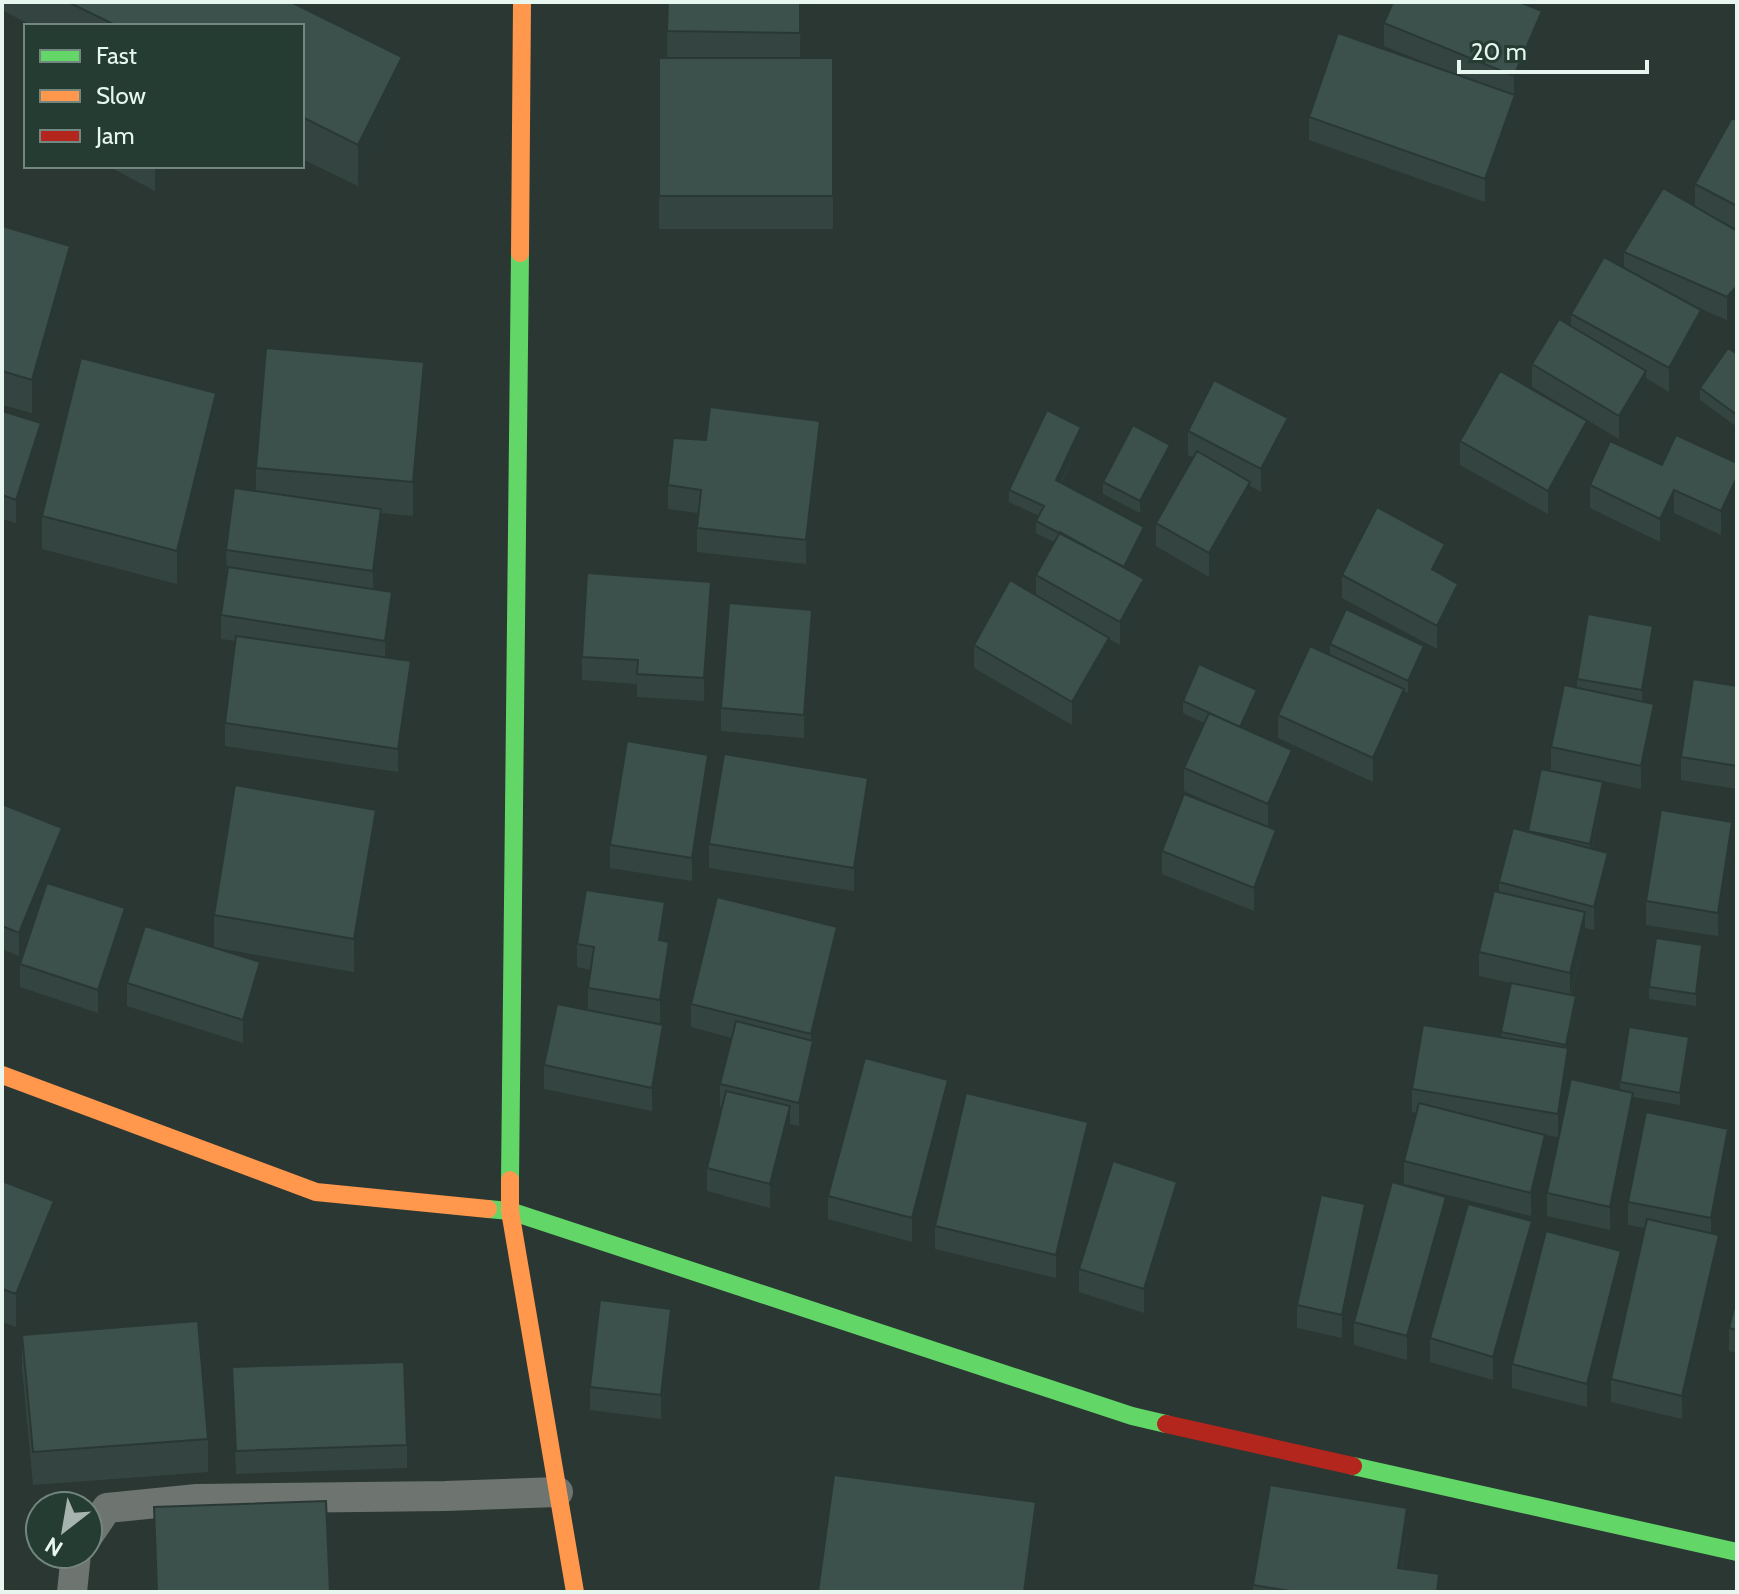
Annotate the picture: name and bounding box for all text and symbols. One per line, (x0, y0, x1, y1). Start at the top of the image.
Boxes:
legend (24, 24, 304, 168)
scale bar (1459, 24, 1647, 74)
text: 20 m (1471, 37, 1527, 66)
text: Fast (96, 41, 137, 70)
text: Slow (96, 81, 146, 110)
text: Jam (95, 121, 134, 150)
north arrow (24, 1490, 104, 1570)
text: N (40, 1531, 68, 1562)

